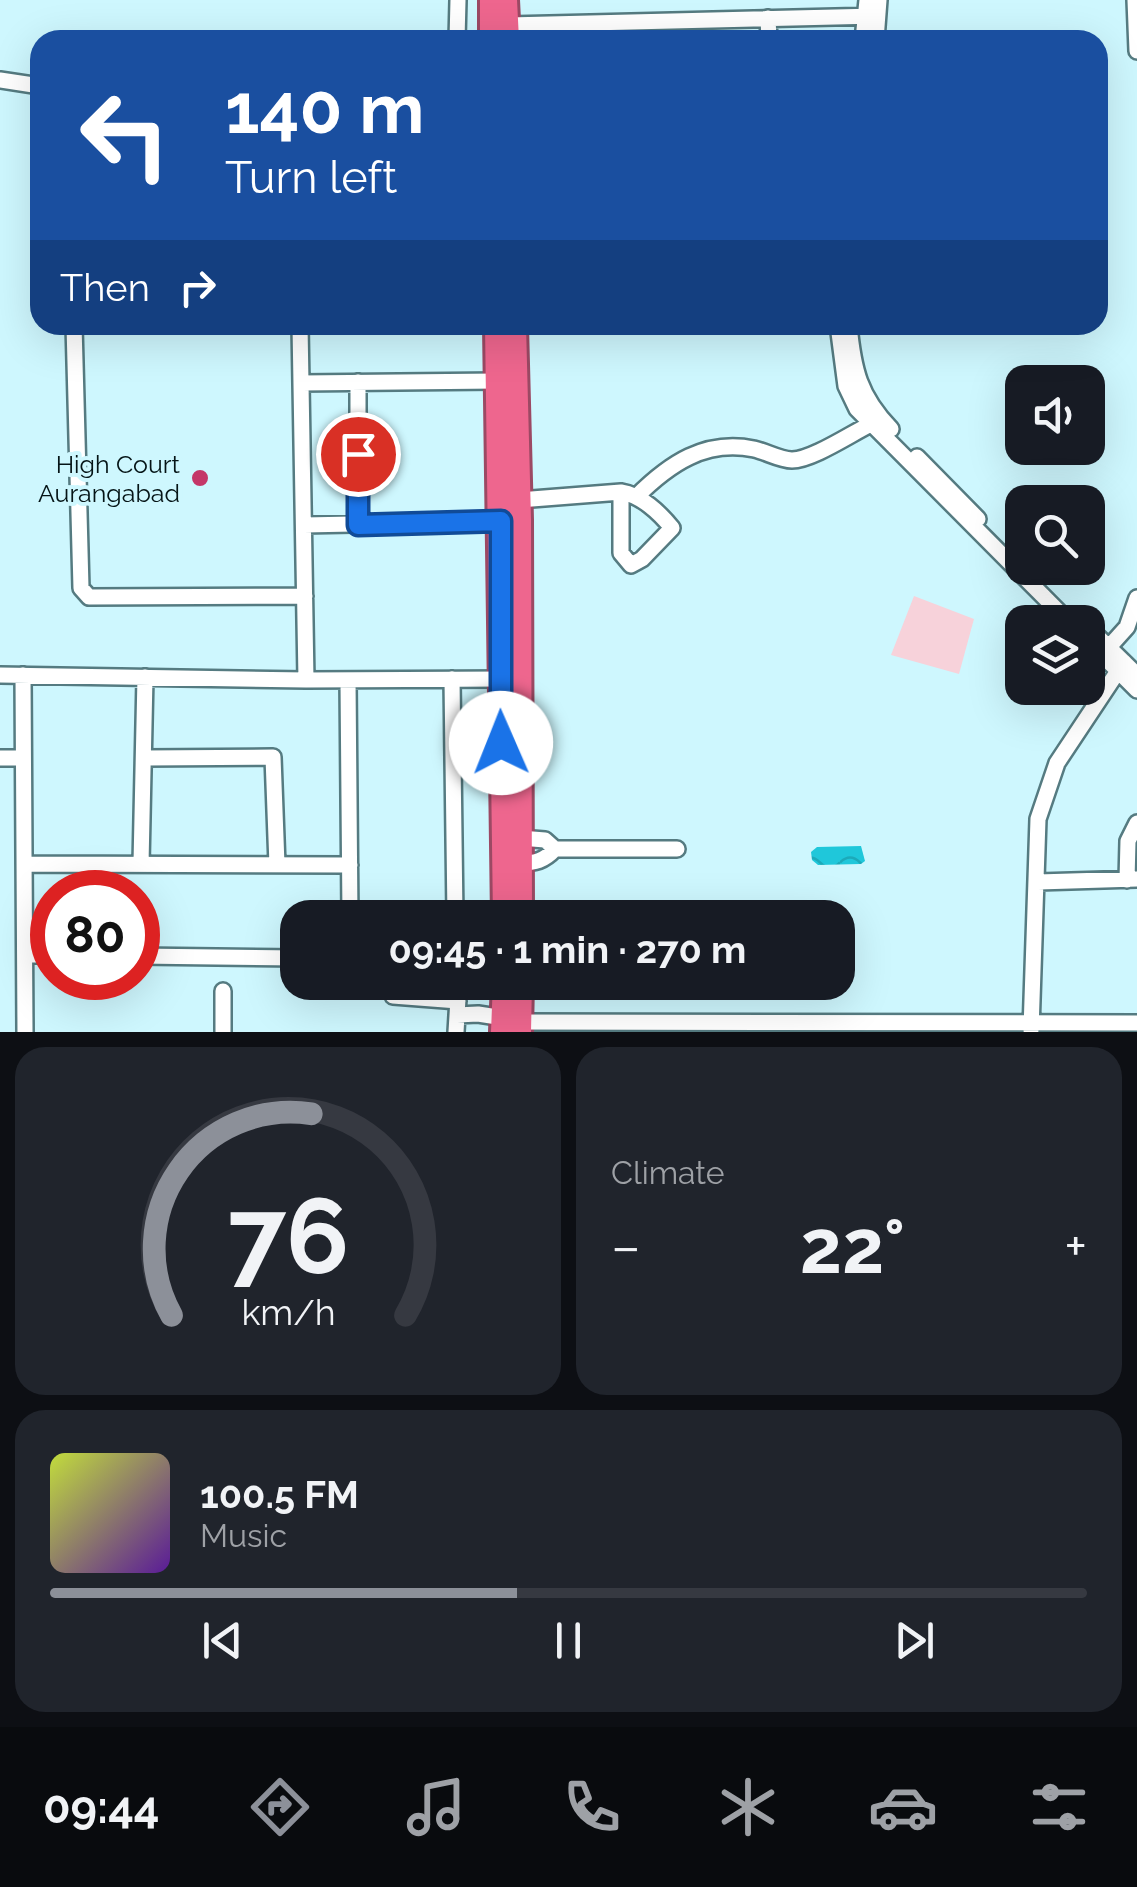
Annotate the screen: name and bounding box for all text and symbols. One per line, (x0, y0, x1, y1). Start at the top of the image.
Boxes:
text: 140 m (225, 67, 425, 149)
icon: left (60, 70, 190, 200)
text: Turn left (225, 151, 397, 204)
icon: right (170, 260, 225, 315)
text: Then (60, 265, 150, 310)
map controls (1005, 365, 1105, 705)
button: sound (1005, 365, 1105, 465)
pin (316, 412, 401, 497)
icon: arrive (331, 427, 386, 482)
place label: High Court Aurangabad (38, 449, 181, 508)
marker: High Court Aurangabad (189, 467, 211, 489)
button: search (1005, 485, 1105, 585)
button: layers (1005, 605, 1105, 705)
position arrow (449, 691, 553, 795)
speed limit sign: 80 (30, 870, 160, 1000)
text: 09:45 · 1 min · 270 m (389, 927, 746, 972)
text: Climate (611, 1154, 725, 1191)
text: 76 (227, 1175, 349, 1297)
text: 22° (800, 1202, 905, 1291)
text: − (611, 1214, 641, 1279)
text: + (1064, 1214, 1087, 1279)
text: km/h (241, 1291, 335, 1333)
text: 100.5 FM (200, 1472, 359, 1517)
text: Music (200, 1517, 287, 1554)
icon: previous (195, 1613, 250, 1668)
icon: pause (541, 1613, 596, 1668)
icon: next (887, 1613, 942, 1668)
icon: directions (245, 1772, 315, 1842)
icon: music (401, 1772, 471, 1842)
icon: phone (557, 1772, 627, 1842)
icon: climate (713, 1772, 783, 1842)
icon: car (868, 1772, 938, 1842)
icon: filters (1024, 1772, 1094, 1842)
text: 09:44 (43, 1781, 160, 1834)

